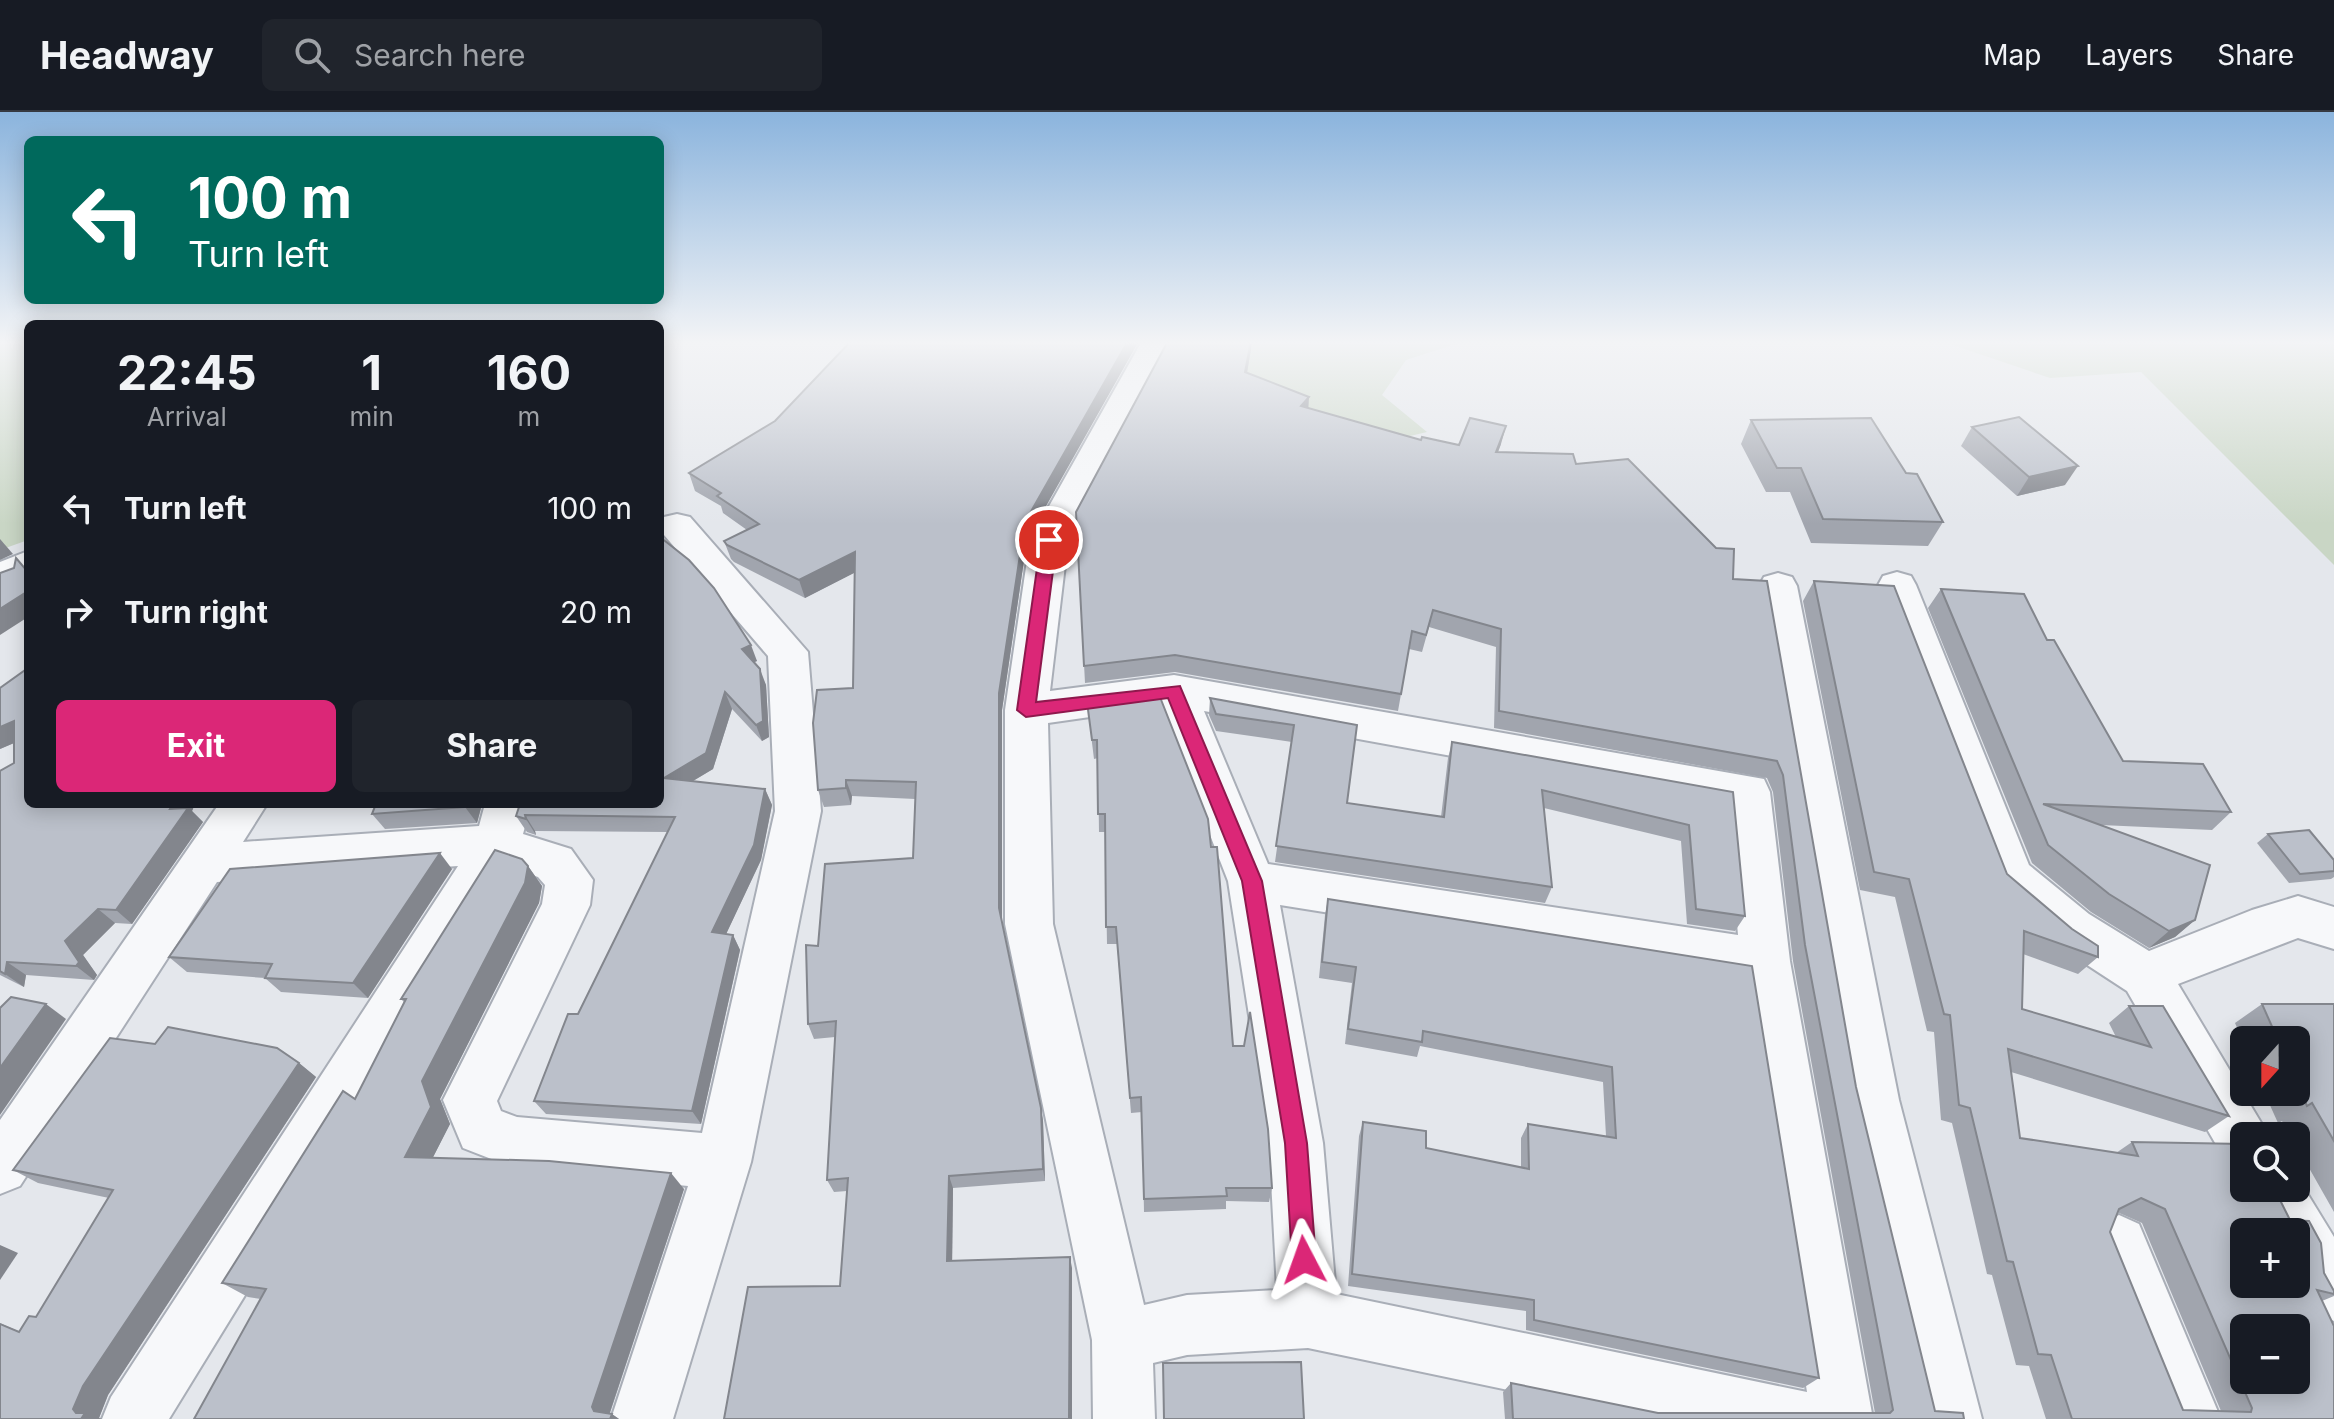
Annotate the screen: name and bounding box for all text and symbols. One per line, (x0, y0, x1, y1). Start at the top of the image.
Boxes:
search box (262, 19, 822, 91)
text: Headway (40, 32, 214, 78)
icon: search (290, 33, 334, 77)
text: Search here (354, 37, 525, 73)
text: Map (1983, 38, 2041, 72)
text: Layers (2085, 38, 2173, 72)
text: Share (2217, 38, 2294, 72)
text: 100 m (188, 164, 352, 232)
icon: left (56, 168, 160, 272)
text: Turn left (188, 232, 329, 276)
text: 22:45 (117, 343, 257, 402)
text: 1 (361, 343, 382, 402)
text: 160 (487, 343, 571, 402)
text: Arrival (147, 401, 227, 432)
text: min (349, 401, 394, 432)
text: m (518, 401, 540, 432)
icon: left (56, 486, 100, 530)
text: Turn left (124, 490, 246, 526)
text: 100 m (547, 490, 632, 526)
pin (1015, 506, 1083, 574)
icon: arrive (1027, 518, 1071, 562)
icon: right (56, 590, 100, 634)
text: Turn right (124, 594, 268, 630)
text: 20 m (560, 594, 632, 630)
button: Exit (56, 700, 336, 792)
button: Share (352, 700, 632, 792)
north arrow (2230, 1026, 2310, 1106)
map controls (2230, 1026, 2310, 1394)
button: search (2230, 1122, 2310, 1202)
position arrow (1262, 1218, 1346, 1302)
button: + (2230, 1218, 2310, 1298)
button: − (2230, 1314, 2310, 1394)

